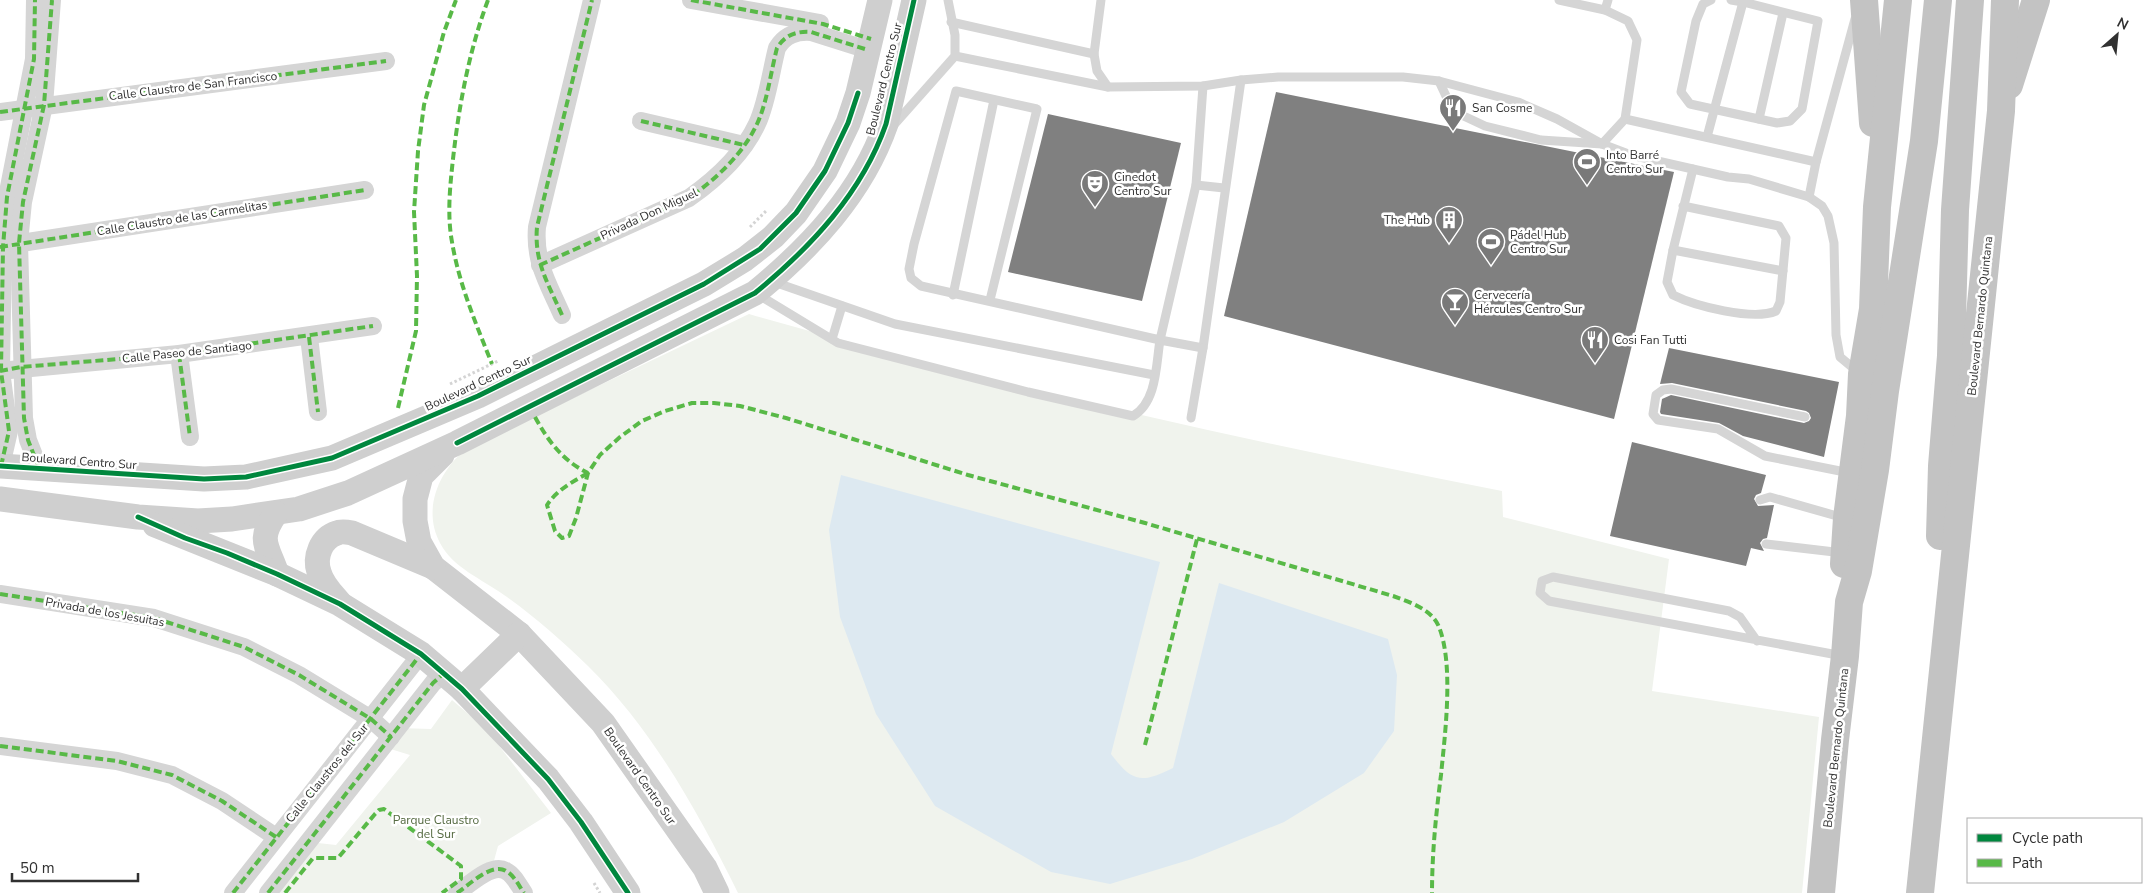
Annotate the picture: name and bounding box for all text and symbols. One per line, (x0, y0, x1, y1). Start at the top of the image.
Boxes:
north arrow (2092, 10, 2142, 60)
text: N (2114, 13, 2132, 35)
street label: Boulevard Centro Sur (862, 20, 906, 137)
street label: Calle Claustro de San Francisco (108, 68, 278, 104)
restaurant icon: San Cosme (1438, 93, 1468, 132)
place label: San Cosme (1472, 100, 1532, 116)
sports icon: Into Barré Centro Sur (1572, 147, 1602, 186)
place label: Into Barré Centro Sur (1606, 147, 1664, 177)
theatre icon: Cinedot Centro Sur (1080, 169, 1110, 208)
place label: Cinedot Centro Sur (1114, 169, 1172, 199)
street label: Privada Don Miguel (598, 184, 701, 244)
street label: Calle Claustro de las Carmelitas (96, 197, 269, 239)
building icon: The Hub (1434, 205, 1464, 244)
place label: The Hub (1384, 212, 1430, 228)
sports icon: Pádel Hub Centro Sur (1476, 227, 1506, 266)
place label: Pádel Hub Centro Sur (1510, 227, 1568, 257)
street label: Boulevard Bernardo Quintana (1964, 235, 1996, 397)
bar icon: Cervecería Hércules Centro Sur (1440, 287, 1470, 326)
place label: Cervecería Hércules Centro Sur (1474, 287, 1583, 317)
restaurant icon: Cosi Fan Tutti (1580, 325, 1610, 364)
place label: Cosi Fan Tutti (1614, 332, 1687, 348)
street label: Calle Paseo de Santiago (121, 337, 253, 367)
street label: Boulevard Centro Sur (422, 351, 534, 415)
street label: Boulevard Centro Sur (21, 449, 138, 473)
street label: Privada de los Jesuitas (44, 594, 166, 630)
street label: Boulevard Bernardo Quintana (1820, 667, 1852, 829)
street label: Calle Claustros del Sur (282, 719, 373, 826)
street label: Boulevard Centro Sur (600, 724, 680, 828)
park label: Parque Claustro del Sur (393, 812, 480, 842)
legend (1967, 818, 2142, 883)
text: Cycle path (2012, 828, 2083, 848)
scale bar (12, 850, 139, 882)
text: Path (2012, 853, 2043, 873)
text: 50 m (20, 858, 55, 878)

